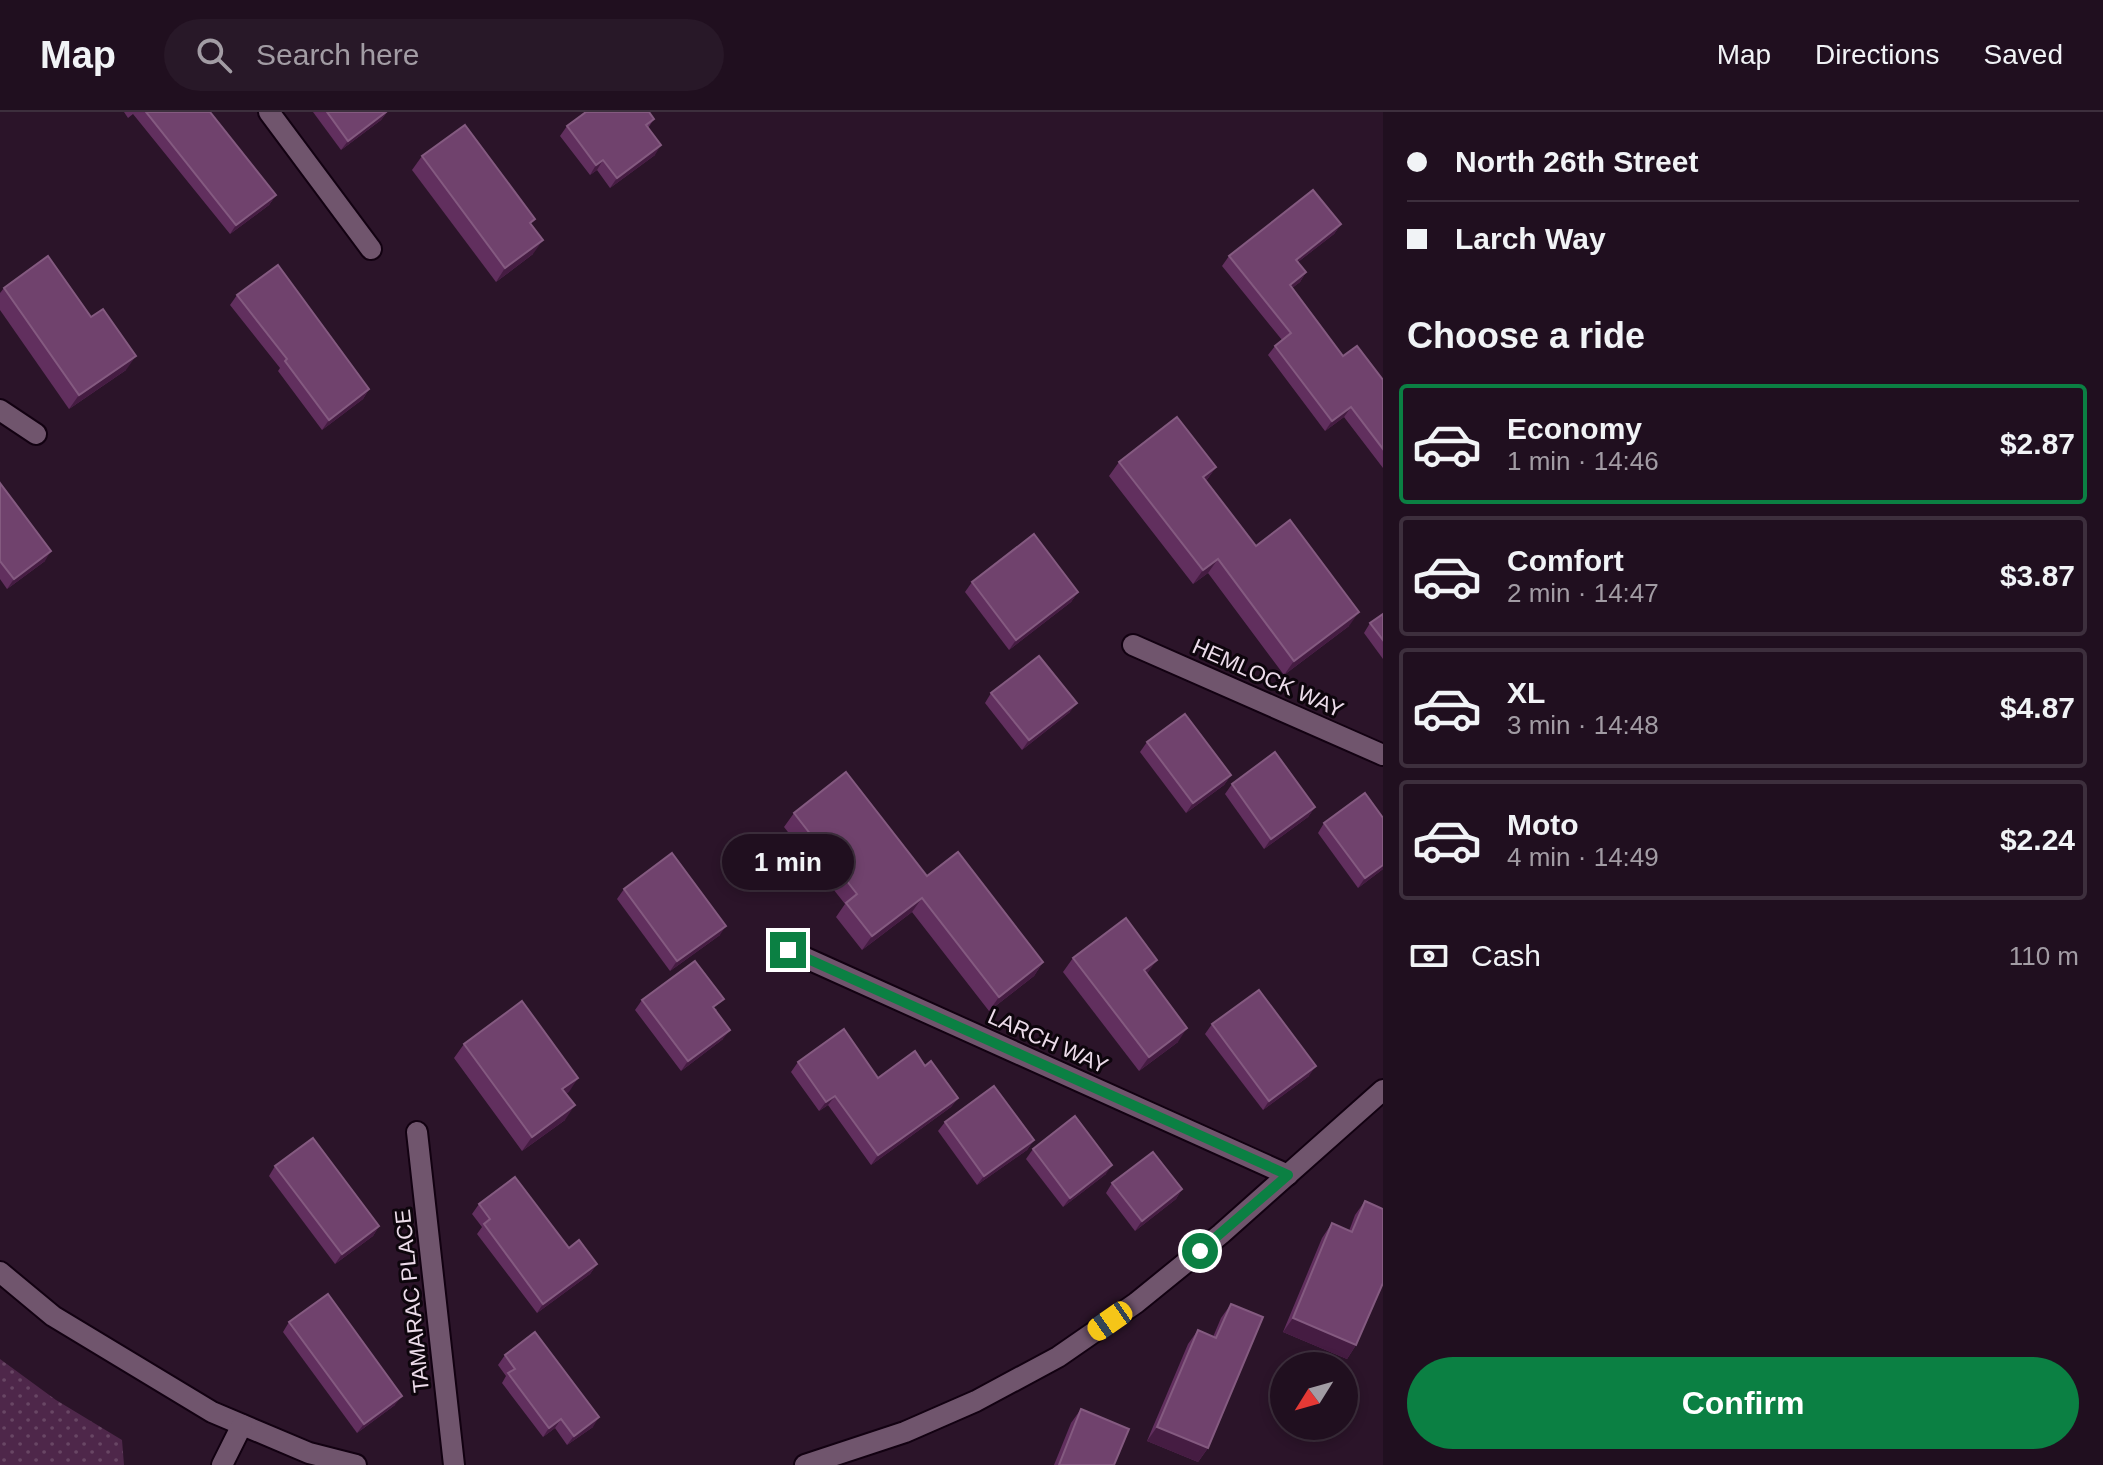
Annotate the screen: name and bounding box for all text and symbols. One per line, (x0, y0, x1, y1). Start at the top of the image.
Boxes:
search box (164, 19, 724, 91)
icon: search (192, 33, 236, 77)
text: Map (40, 34, 116, 76)
text: Search here (256, 38, 419, 71)
text: Map (1717, 39, 1771, 70)
text: Directions (1815, 39, 1940, 70)
text: Saved (1984, 39, 2063, 70)
text: North 26th Street (1455, 145, 1698, 178)
text: Larch Way (1455, 222, 1606, 255)
text: Choose a ride (1407, 315, 1645, 356)
icon: car (1411, 408, 1483, 480)
text: Economy (1507, 412, 1642, 445)
text: $2.87 (2000, 427, 2075, 460)
text: 1 min · 14:46 (1507, 446, 1659, 476)
icon: car (1411, 540, 1483, 612)
text: Comfort (1507, 544, 1624, 577)
text: $3.87 (2000, 559, 2075, 592)
text: 2 min · 14:47 (1507, 578, 1659, 608)
street label: HEMLOCK WAY (1189, 634, 1348, 723)
icon: car (1411, 672, 1483, 744)
text: XL (1507, 676, 1545, 709)
text: $4.87 (2000, 691, 2075, 724)
text: 3 min · 14:48 (1507, 710, 1659, 740)
icon: car (1411, 804, 1483, 876)
text: Moto (1507, 808, 1579, 841)
text: $2.24 (2000, 823, 2075, 856)
callout: 1 min (722, 834, 854, 890)
text: 4 min · 14:49 (1507, 842, 1659, 872)
text: 1 min (754, 847, 822, 877)
route end (770, 932, 806, 968)
icon: cash (1407, 934, 1451, 978)
text: Cash (1471, 939, 1541, 972)
text: 110 m (2009, 941, 2079, 971)
street label: LARCH WAY (984, 1003, 1112, 1079)
street label: TAMARAC PLACE (390, 1208, 434, 1394)
route start (1182, 1233, 1218, 1269)
car (1083, 1297, 1137, 1345)
north arrow (1270, 1352, 1358, 1440)
map controls (1270, 1352, 1358, 1440)
button: Confirm (1407, 1357, 2079, 1449)

